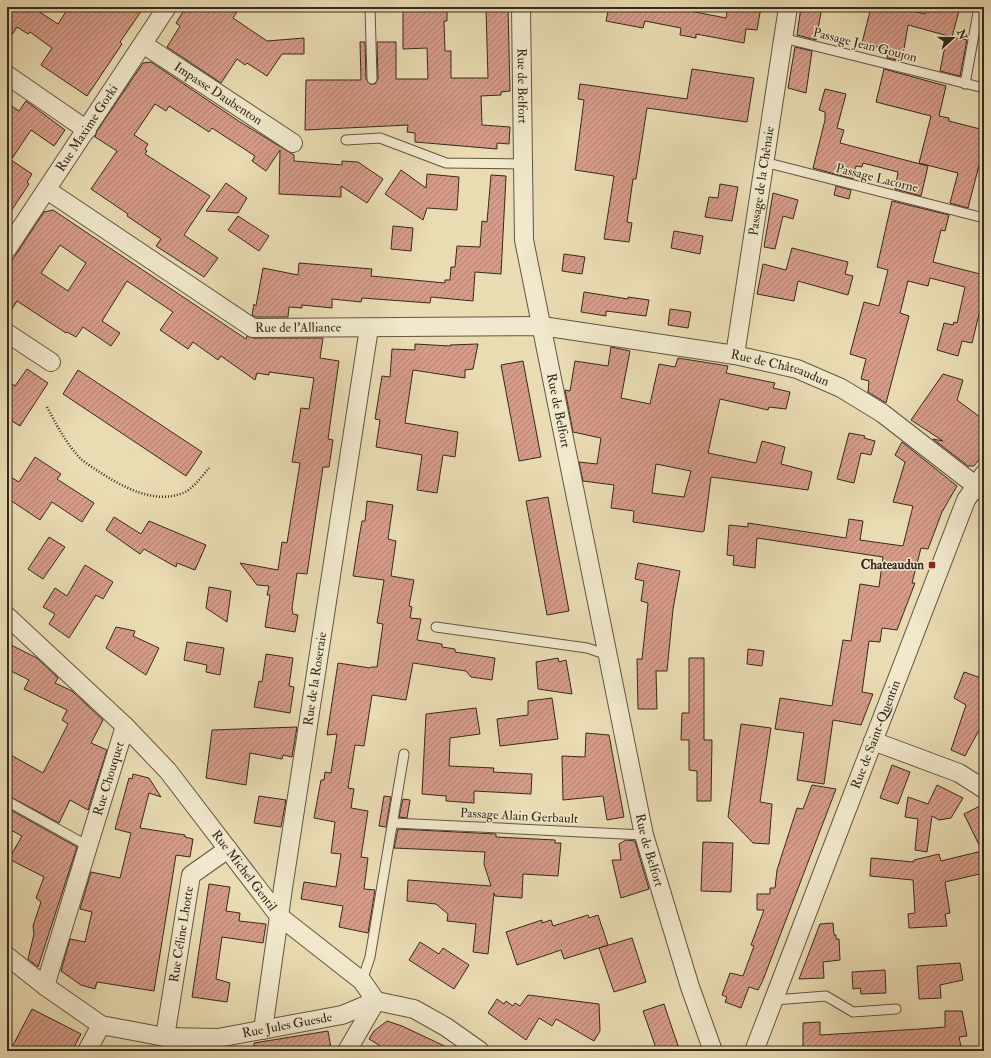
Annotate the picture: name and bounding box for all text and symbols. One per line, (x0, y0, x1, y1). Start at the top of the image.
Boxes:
north arrow (933, 18, 973, 58)
street label: Passage Jean Goujon (811, 24, 919, 66)
text: N (954, 27, 970, 43)
street label: Rue de Belfort (514, 48, 531, 124)
street label: Impasse Daubenton (171, 59, 266, 129)
street label: Rue Maxime Gorki (52, 81, 122, 175)
street label: Passage de la Chênaie (745, 125, 778, 237)
street label: Passage Lacorne (834, 160, 921, 196)
street label: Rue de l'Alliance (255, 319, 342, 336)
street label: Rue de Châteaudun (729, 346, 832, 390)
street label: Rue de Belfort (543, 372, 574, 449)
place label: Chateaudun (861, 557, 924, 573)
marker: Chateaudun (927, 560, 937, 570)
street label: Rue de la Roseraie (300, 630, 330, 727)
street label: Rue de Saint-Quentin (848, 678, 904, 791)
street label: Rue Chouquet (90, 740, 128, 818)
street label: Passage Alain Gerbault (459, 805, 579, 827)
street label: Rue de Belfort (632, 812, 667, 889)
street label: Rue Michel Gentil (208, 827, 281, 915)
street label: Rue Céline Lhotte (166, 885, 197, 984)
street label: Rue Jules Guesde (241, 1009, 334, 1041)

